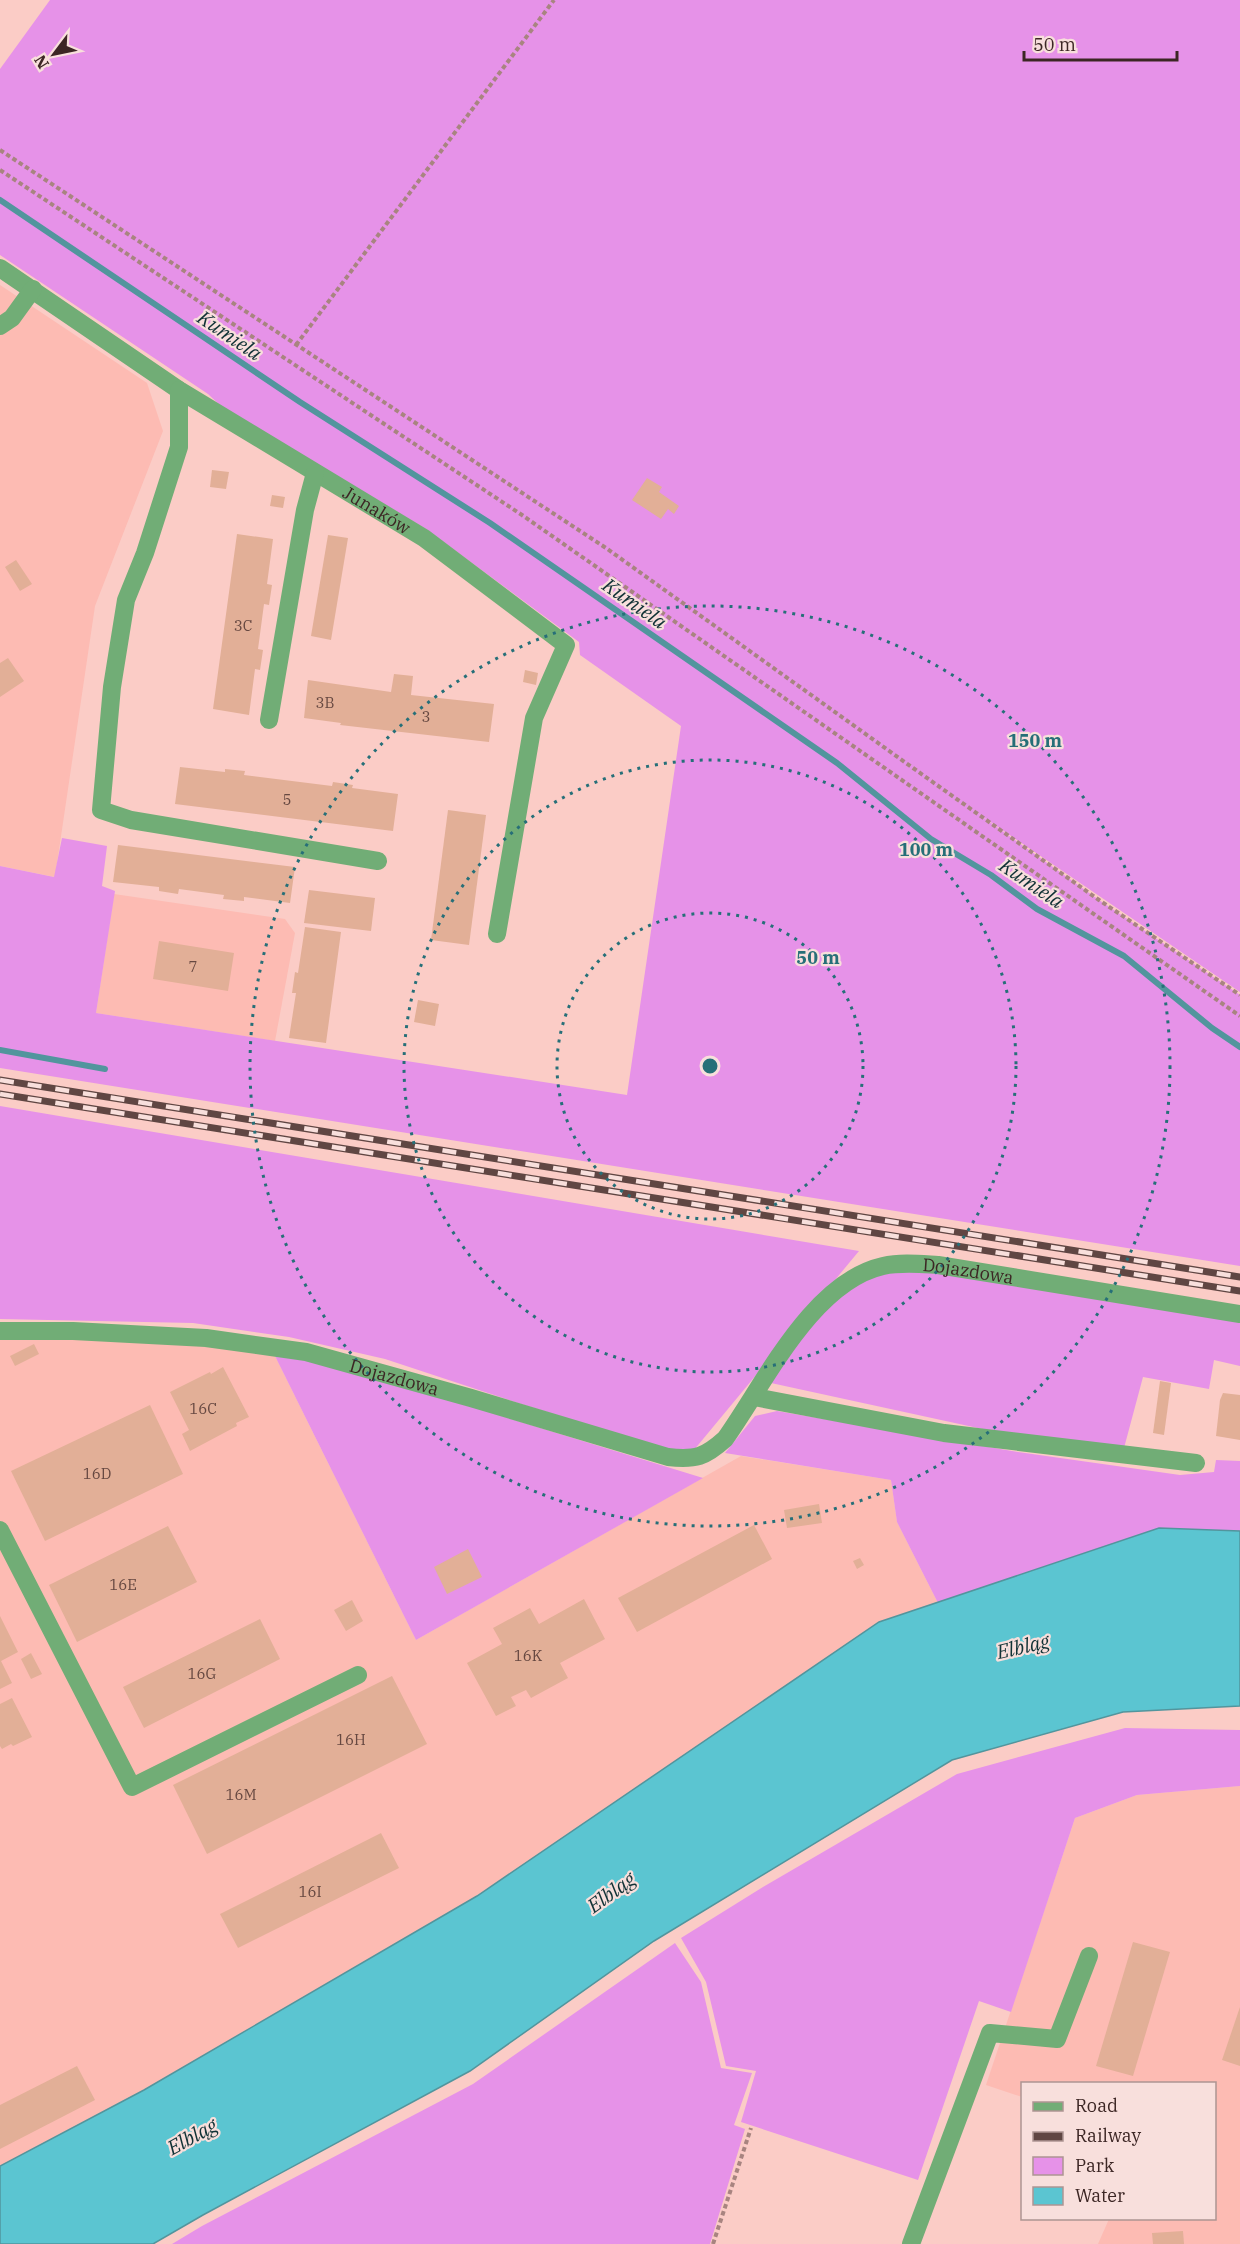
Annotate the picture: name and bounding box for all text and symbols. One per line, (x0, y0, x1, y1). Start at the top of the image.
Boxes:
north arrow (24, 24, 84, 84)
scale bar (1024, 24, 1177, 62)
text: 50 m (1033, 33, 1076, 56)
text: N (29, 51, 53, 73)
water label: Kumiela (192, 303, 268, 366)
street label: Junaków (339, 480, 415, 539)
water label: Kumiela (597, 571, 672, 635)
house number: 3C (234, 616, 252, 635)
house number: 3B (315, 693, 335, 712)
house number: 3 (421, 707, 431, 726)
text: 150 m (1008, 729, 1063, 752)
house number: 5 (282, 790, 292, 809)
text: 100 m (899, 838, 954, 861)
water label: Kumiela (994, 851, 1070, 914)
text: 50 m (796, 946, 840, 969)
house number: 7 (188, 957, 198, 976)
centre of rings (700, 1056, 720, 1076)
street label: Dojazdowa (922, 1253, 1015, 1289)
street label: Dojazdowa (347, 1353, 442, 1400)
house number: 16C (189, 1399, 217, 1418)
house number: 16D (83, 1464, 111, 1483)
house number: 16E (109, 1575, 137, 1594)
water label: Elbląg (993, 1627, 1053, 1665)
house number: 16K (514, 1646, 543, 1665)
house number: 16G (188, 1664, 217, 1683)
house number: 16H (336, 1730, 366, 1749)
house number: 16M (225, 1785, 257, 1804)
water label: Elbląg (581, 1865, 641, 1919)
house number: 16I (298, 1882, 322, 1901)
legend (1021, 2082, 1216, 2220)
text: Road (1075, 2094, 1118, 2117)
water label: Elbląg (161, 2111, 222, 2161)
text: Railway (1075, 2124, 1141, 2147)
text: Park (1075, 2154, 1115, 2177)
text: Water (1075, 2184, 1125, 2207)

